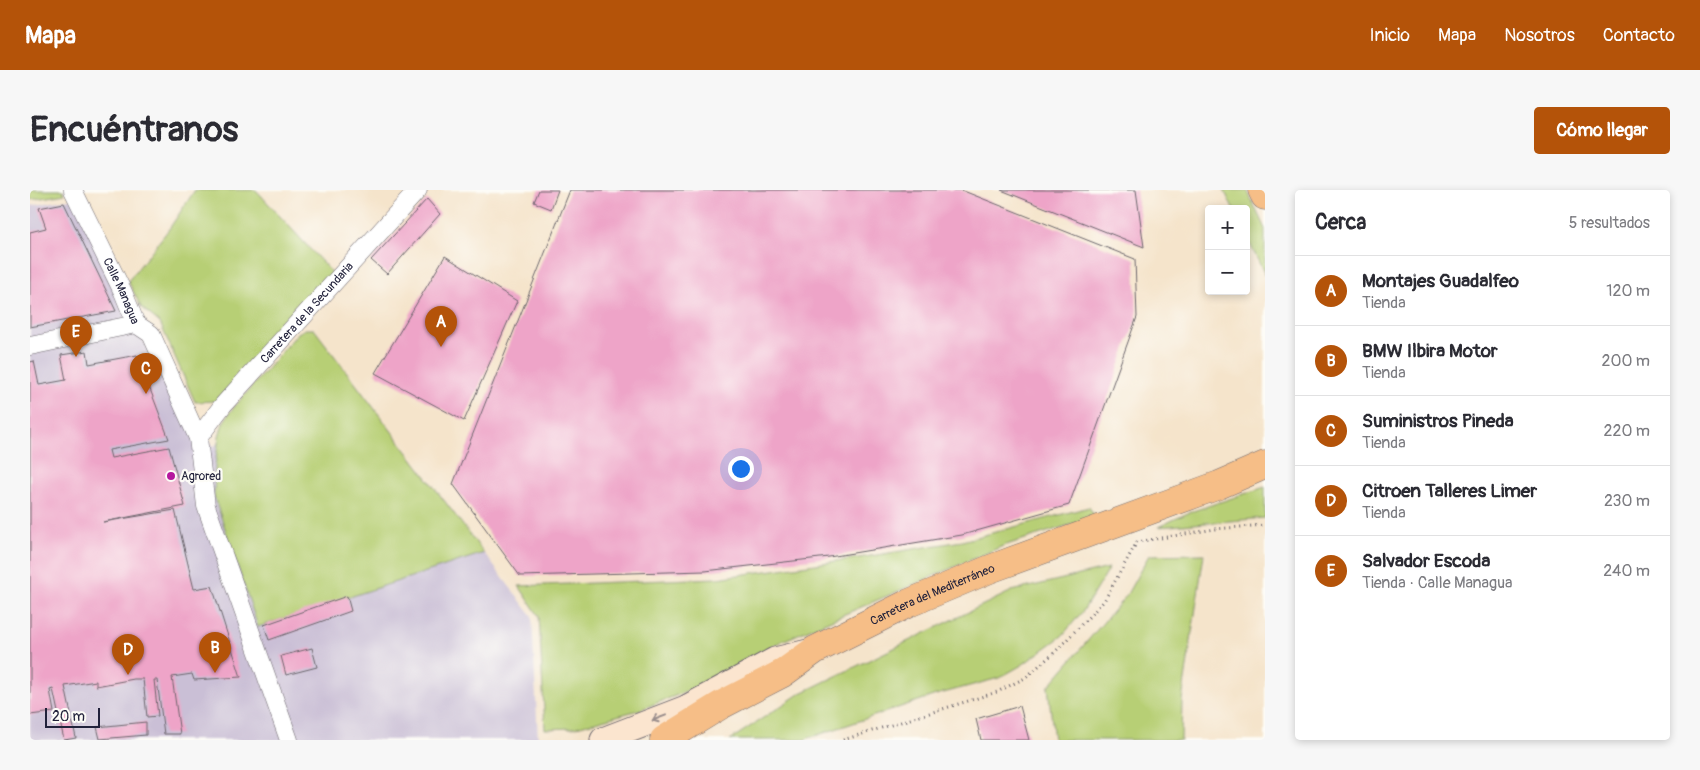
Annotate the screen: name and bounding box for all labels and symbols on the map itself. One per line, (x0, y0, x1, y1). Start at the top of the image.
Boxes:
street label: Calle Managua (100, 255, 143, 327)
street label: Carretera de la Secundaria (257, 259, 357, 366)
pin: A (425, 306, 457, 347)
pin: E (60, 316, 92, 357)
pin: C (130, 353, 162, 394)
your location (728, 456, 754, 482)
place label: Agrored (181, 469, 221, 484)
marker: Agrored (165, 470, 177, 482)
street label: Carretera del Mediterráneo (868, 560, 997, 629)
pin: B (199, 632, 231, 673)
pin: D (112, 634, 144, 675)
scale bar (45, 705, 100, 728)
one-way arrow (651, 715, 666, 724)

